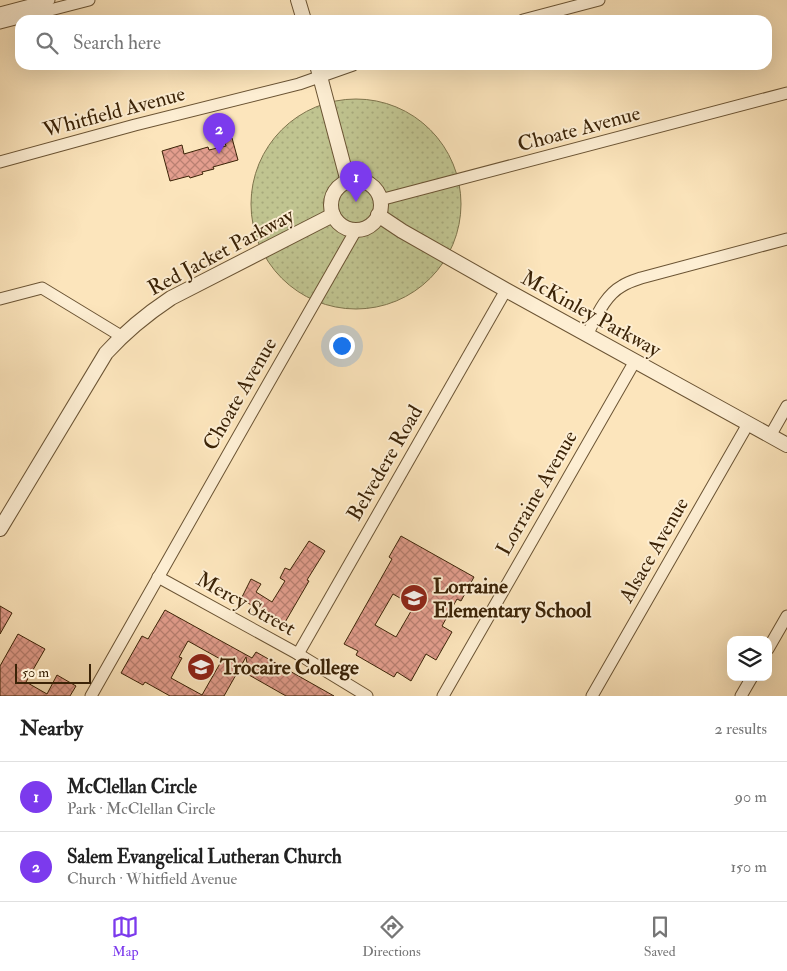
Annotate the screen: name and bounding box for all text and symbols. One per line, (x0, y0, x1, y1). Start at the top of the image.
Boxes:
search box (15, 15, 772, 70)
icon: search (33, 29, 61, 57)
text: Search here (73, 31, 161, 55)
street label: Whitfield Avenue (39, 80, 188, 144)
street label: Choate Avenue (515, 100, 644, 158)
pin: 2 (203, 113, 235, 154)
pin: 1 (340, 161, 372, 202)
street label: Red Jacket Parkway (143, 202, 299, 302)
street label: McKinley Parkway (516, 264, 666, 364)
street label: Choate Avenue (197, 333, 283, 455)
your location (329, 333, 355, 359)
street label: Belvedere Road (341, 400, 429, 526)
street label: Lorraine Avenue (490, 425, 584, 560)
street label: Alsace Avenue (613, 492, 695, 608)
street label: Mercy Street (192, 566, 300, 642)
place label: Lorraine Elementary School (433, 573, 592, 624)
school or university icon: Lorraine Elementary School (399, 583, 429, 613)
map controls (727, 636, 772, 681)
button: layers (727, 636, 772, 681)
school or university icon: Trocaire College (186, 652, 216, 682)
place label: Trocaire College (219, 654, 359, 681)
scale bar (15, 661, 91, 684)
text: 50 m (22, 664, 49, 681)
text: Nearby (20, 715, 83, 742)
text: 2 results (714, 719, 767, 739)
text: McClellan Circle (67, 775, 197, 799)
text: 1 (33, 787, 39, 807)
text: 90 m (735, 787, 767, 807)
text: Park · McClellan Circle (67, 799, 215, 819)
text: Salem Evangelical Lutheran Church (67, 845, 342, 869)
text: 2 (32, 857, 40, 877)
text: 150 m (730, 857, 767, 877)
text: Church · Whitfield Avenue (67, 869, 237, 889)
tab: Map (111, 913, 139, 960)
tab: Directions (362, 913, 421, 960)
tab: Saved (644, 913, 676, 960)

